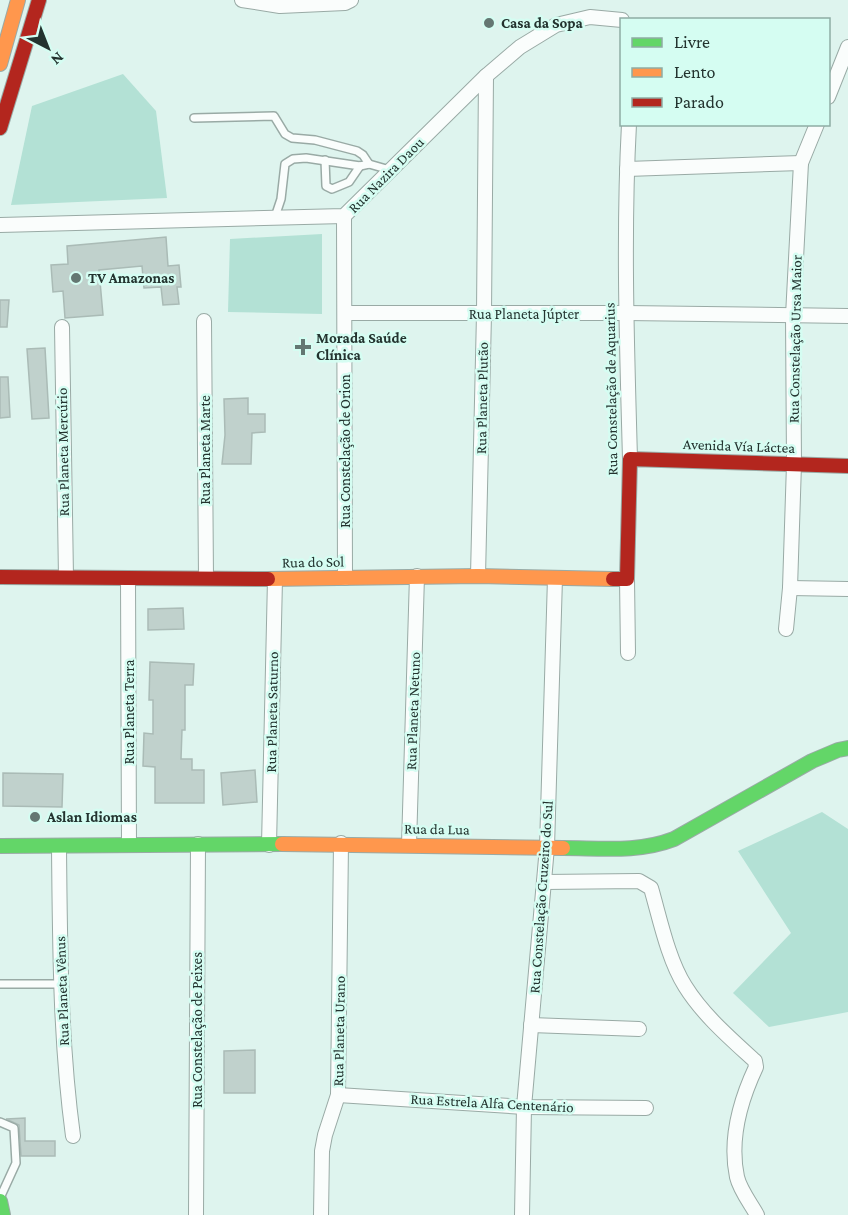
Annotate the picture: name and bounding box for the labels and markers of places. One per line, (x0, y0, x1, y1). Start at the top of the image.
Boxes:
place label: Casa da Sopa (501, 15, 584, 31)
marker: Casa da Sopa (482, 16, 496, 30)
place label: TV Amazonas (88, 270, 174, 286)
marker: TV Amazonas (69, 271, 83, 285)
place label: Morada Saúde Clínica (316, 330, 407, 363)
marker: Morada Saúde Clínica (294, 338, 312, 356)
place label: Aslan Idiomas (46, 809, 137, 825)
marker: Aslan Idiomas (28, 810, 42, 824)

